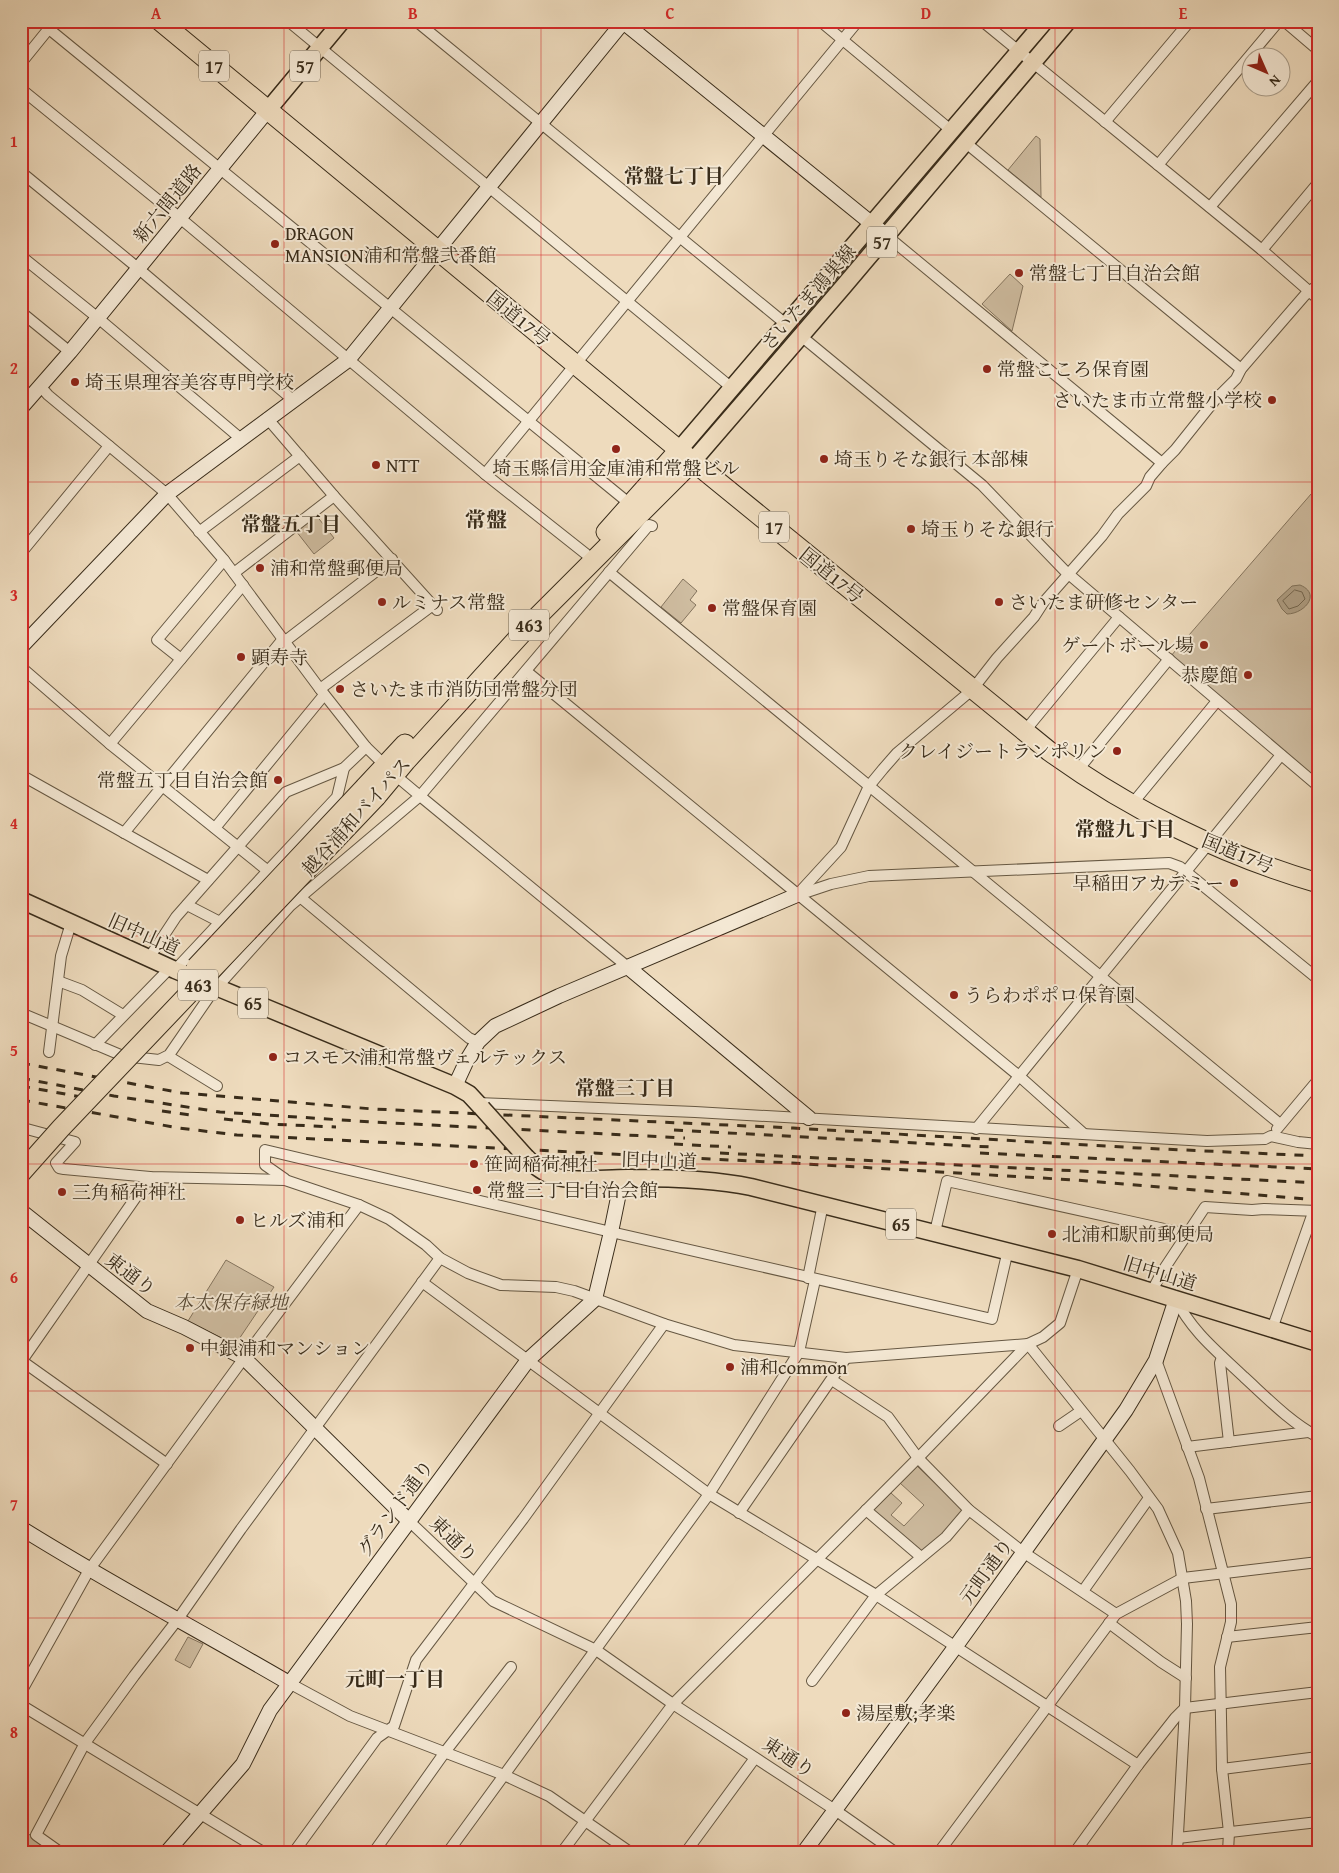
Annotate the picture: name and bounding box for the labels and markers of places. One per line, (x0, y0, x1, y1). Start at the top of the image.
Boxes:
place label: DRAGON MANSION浦和常盤弐番館 (285, 219, 497, 269)
marker: DRAGON MANSION浦和常盤弐番館 (269, 238, 281, 250)
place label: 常盤七丁目自治会館 (1029, 259, 1200, 287)
marker: 常盤七丁目自治会館 (1013, 267, 1025, 279)
place label: 常盤こころ保育園 (997, 355, 1149, 383)
marker: 常盤こころ保育園 (981, 363, 993, 375)
place label: 埼玉県理容美容専門学校 (85, 368, 294, 396)
marker: 埼玉県理容美容専門学校 (69, 376, 81, 388)
place label: さいたま市立常盤小学校 (1053, 386, 1262, 414)
marker: さいたま市立常盤小学校 (1266, 394, 1278, 406)
marker: 埼玉縣信用金庫浦和常盤ビル (610, 443, 622, 455)
place label: 埼玉りそな銀行 本部棟 (834, 445, 1028, 473)
place label: NTT (386, 451, 420, 479)
marker: 埼玉りそな銀行 本部棟 (818, 453, 830, 465)
place label: 埼玉縣信用金庫浦和常盤ビル (492, 454, 740, 482)
marker: NTT (370, 459, 382, 471)
place label: 埼玉りそな銀行 (921, 515, 1054, 543)
marker: 埼玉りそな銀行 (905, 523, 917, 535)
place label: 浦和常盤郵便局 (270, 554, 403, 582)
marker: 浦和常盤郵便局 (254, 562, 266, 574)
place label: ルミナス常盤 (392, 588, 505, 616)
place label: さいたま研修センター (1009, 588, 1198, 616)
place label: 常盤保育園 (722, 594, 817, 622)
marker: ルミナス常盤 (376, 596, 388, 608)
marker: さいたま研修センター (993, 596, 1005, 608)
marker: 常盤保育園 (706, 602, 718, 614)
place label: ゲートボール場 (1061, 631, 1194, 659)
marker: ゲートボール場 (1198, 639, 1210, 651)
place label: 顕寿寺 (251, 643, 308, 671)
marker: 顕寿寺 (235, 651, 247, 663)
place label: 恭慶館 (1181, 661, 1238, 689)
marker: 恭慶館 (1242, 669, 1254, 681)
place label: さいたま市消防団常盤分団 (350, 675, 578, 703)
marker: さいたま市消防団常盤分団 (334, 683, 346, 695)
place label: クレイジートランポリン (899, 737, 1107, 765)
marker: クレイジートランポリン (1111, 745, 1123, 757)
place label: 常盤五丁目自治会館 (97, 766, 268, 794)
marker: 常盤五丁目自治会館 (272, 774, 284, 786)
place label: 早稲田アカデミー (1072, 869, 1224, 897)
marker: 早稲田アカデミー (1228, 877, 1240, 889)
place label: うらわポポロ保育園 (964, 981, 1135, 1009)
marker: うらわポポロ保育園 (948, 989, 960, 1001)
place label: コスモス浦和常盤ヴェルテックス (283, 1043, 567, 1071)
marker: コスモス浦和常盤ヴェルテックス (267, 1051, 279, 1063)
place label: 笹岡稲荷神社 (484, 1150, 598, 1178)
marker: 笹岡稲荷神社 (468, 1158, 480, 1170)
place label: 常盤三丁目自治会館 (487, 1176, 658, 1204)
place label: 三角稲荷神社 (72, 1178, 186, 1206)
marker: 常盤三丁目自治会館 (471, 1184, 483, 1196)
marker: 三角稲荷神社 (56, 1186, 68, 1198)
place label: ヒルズ浦和 (250, 1206, 344, 1234)
marker: ヒルズ浦和 (234, 1214, 246, 1226)
place label: 北浦和駅前郵便局 (1062, 1220, 1214, 1248)
marker: 北浦和駅前郵便局 (1046, 1228, 1058, 1240)
place label: 中銀浦和マンション (200, 1334, 370, 1362)
marker: 中銀浦和マンション (184, 1342, 196, 1354)
place label: 浦和common (740, 1353, 848, 1381)
marker: 浦和common (724, 1361, 736, 1373)
place label: 湯屋敷;孝楽 (856, 1699, 956, 1727)
marker: 湯屋敷;孝楽 (840, 1707, 852, 1719)

